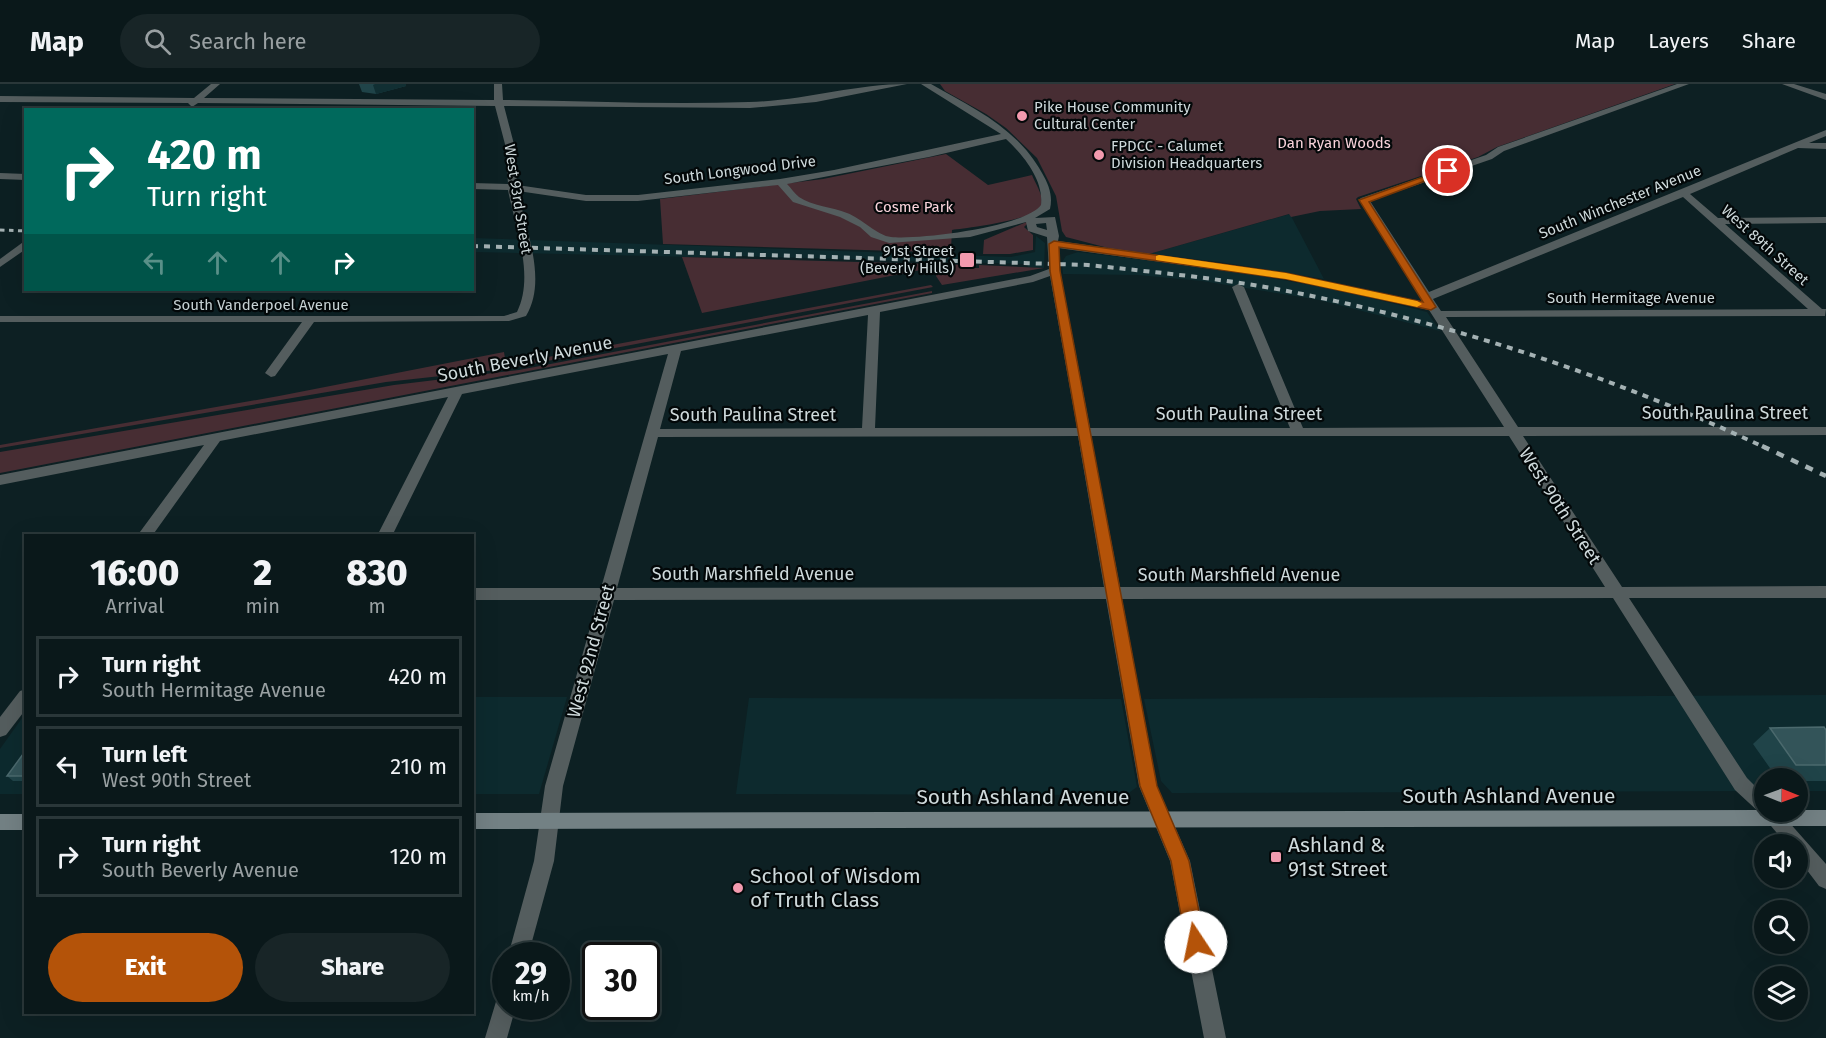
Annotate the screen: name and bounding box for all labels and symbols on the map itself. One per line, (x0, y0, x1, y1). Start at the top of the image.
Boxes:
place label: Pike House Community Cultural Center (1034, 98, 1191, 133)
marker: Pike House Community Cultural Center (1015, 109, 1029, 123)
park label: Dan Ryan Woods (1277, 134, 1391, 152)
place label: FPDCC - Calumet Division Headquarters (1111, 137, 1262, 172)
street label: West 93rd Street (500, 143, 536, 256)
pin (1422, 145, 1473, 196)
marker: FPDCC - Calumet Division Headquarters (1092, 148, 1106, 162)
street label: South Longwood Drive (663, 152, 817, 188)
street label: South Winchester Avenue (1536, 161, 1704, 243)
park label: Cosme Park (875, 198, 954, 216)
street label: West 89th Street (1718, 201, 1813, 289)
place label: 91st Street (Beverly Hills) (860, 242, 955, 277)
marker: 91st Street (Beverly Hills) (958, 251, 976, 269)
street label: South Hermitage Avenue (1547, 289, 1715, 307)
street label: South Vanderpoel Avenue (173, 296, 349, 314)
street label: South Beverly Avenue (436, 331, 614, 387)
street label: South Paulina Street (1642, 402, 1809, 424)
street label: South Paulina Street (1156, 403, 1323, 425)
street label: South Paulina Street (670, 404, 837, 426)
street label: West 90th Street (1514, 444, 1606, 569)
street label: South Marshfield Avenue (652, 563, 854, 585)
street label: South Marshfield Avenue (1138, 564, 1340, 586)
street label: West 92nd Street (563, 581, 619, 720)
north arrow (1754, 768, 1808, 822)
street label: South Ashland Avenue (1402, 783, 1616, 809)
street label: South Ashland Avenue (916, 784, 1130, 810)
place label: Ashland & 91st Street (1288, 832, 1388, 882)
marker: Ashland & 91st Street (1269, 850, 1283, 864)
place label: School of Wisdom of Truth Class (750, 863, 921, 913)
marker: School of Wisdom of Truth Class (731, 881, 745, 895)
position arrow (1164, 910, 1228, 974)
speed limit sign: 30 (582, 942, 660, 1020)

